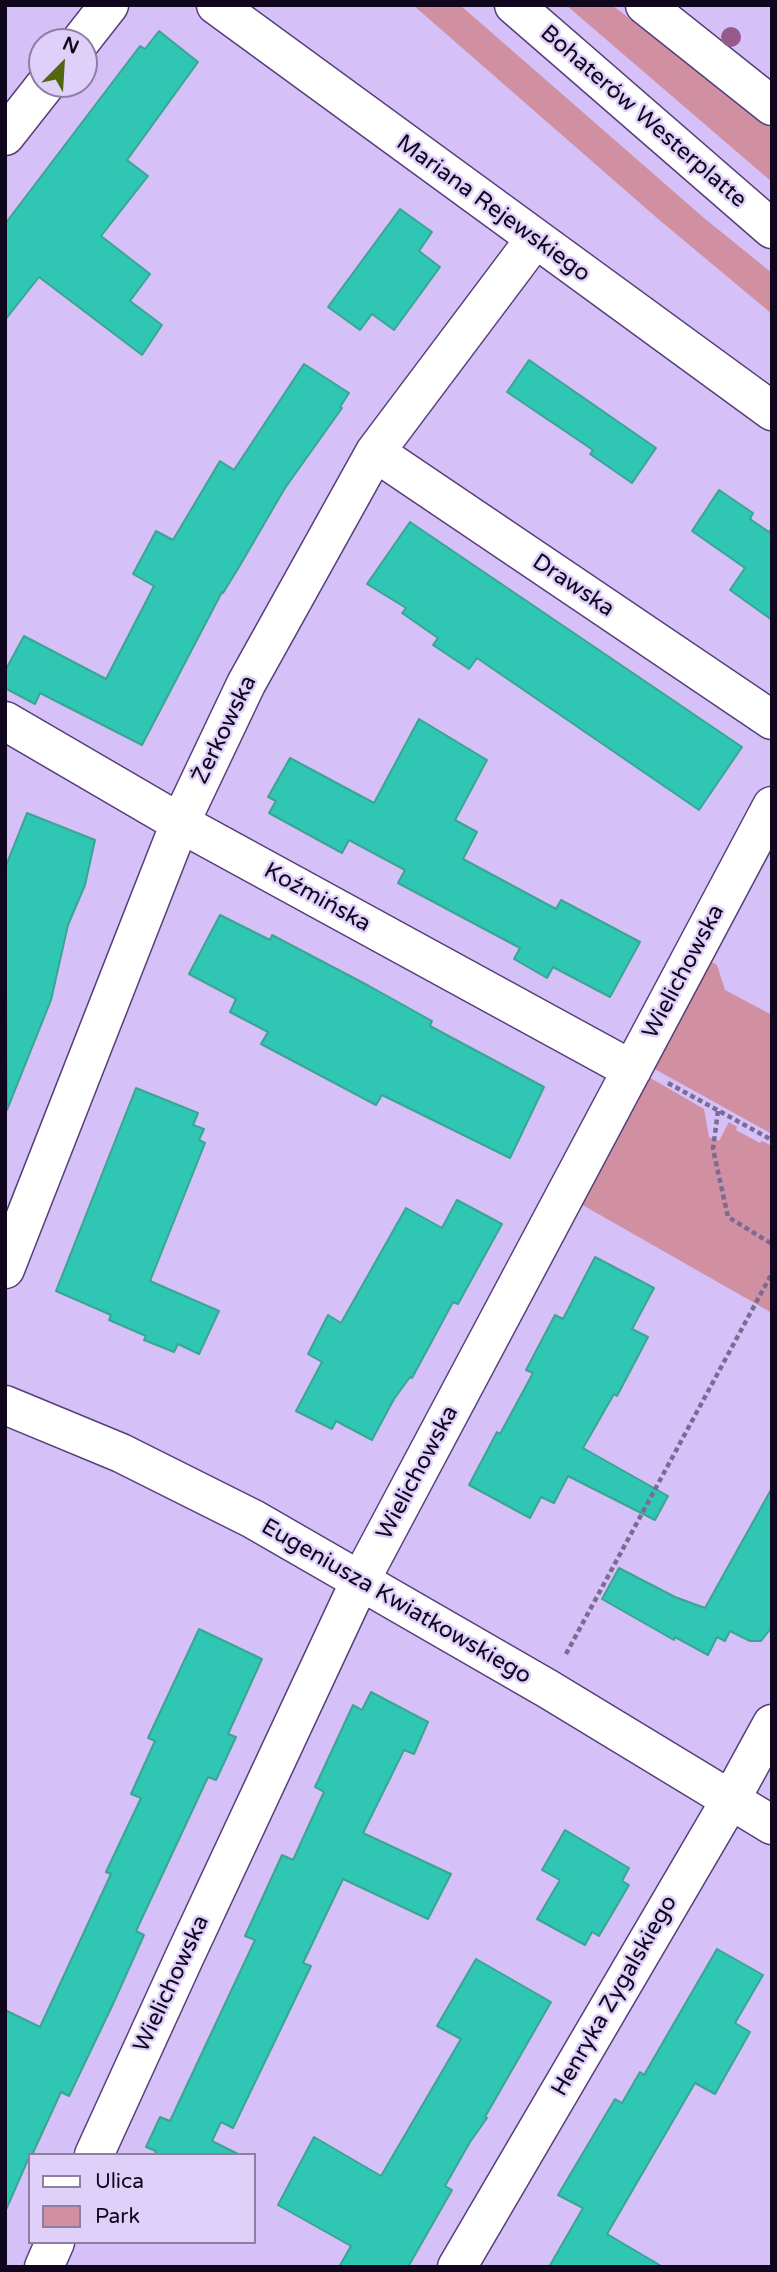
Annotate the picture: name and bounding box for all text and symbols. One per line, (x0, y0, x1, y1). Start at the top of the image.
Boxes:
street label: Bohaterów Westerplatte (534, 20, 752, 214)
north arrow (28, 28, 98, 98)
text: N (59, 32, 82, 59)
street label: Mariana Rejewskiego (391, 129, 595, 289)
street label: Drawska (527, 549, 619, 623)
street label: Żerkowska (187, 671, 263, 789)
street label: Koźmińska (259, 857, 375, 939)
street label: Wielichowska (637, 900, 731, 1044)
street label: Wielichowska (371, 1401, 465, 1545)
street label: Eugeniusza Kwiatkowskiego (256, 1513, 536, 1691)
street label: Henryka Zygalskiego (546, 1891, 684, 2101)
street label: Wielichowska (128, 1911, 216, 2057)
legend (28, 2153, 256, 2244)
text: Ulica (95, 2169, 144, 2194)
text: Park (95, 2204, 140, 2229)

